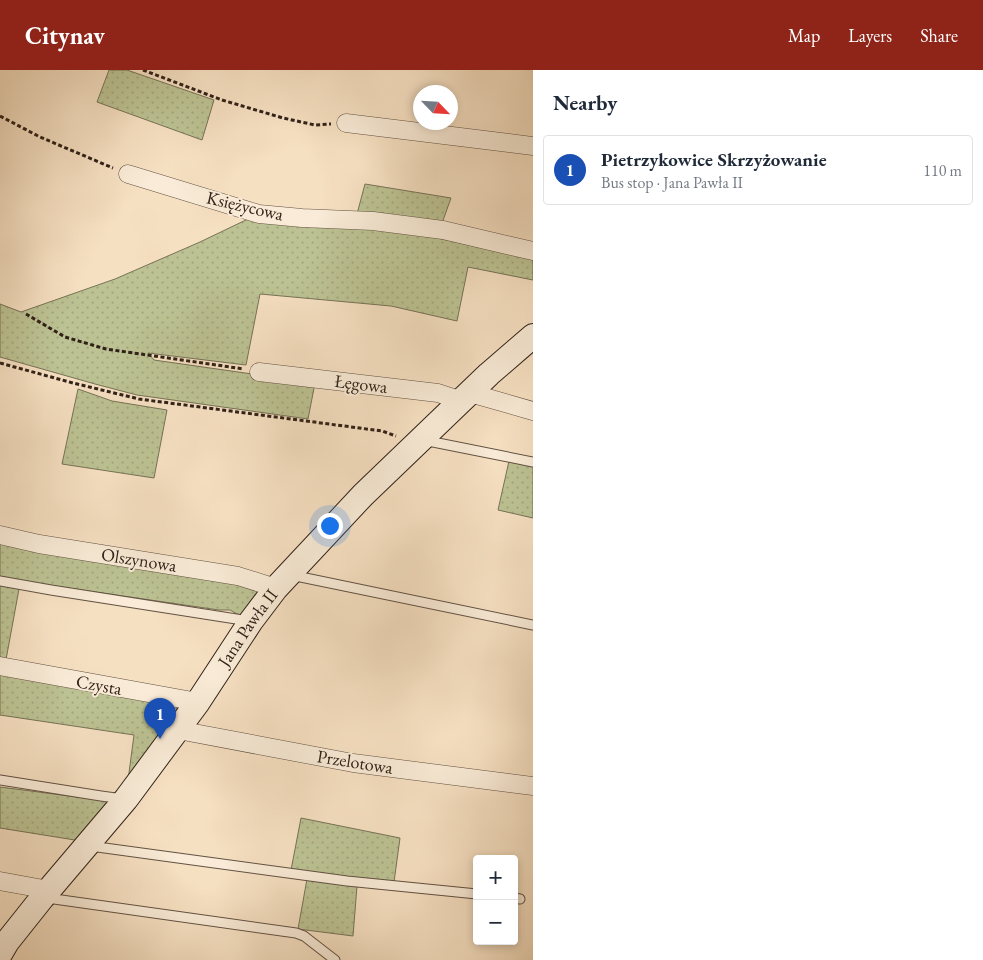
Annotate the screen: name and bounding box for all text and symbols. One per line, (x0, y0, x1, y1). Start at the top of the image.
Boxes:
text: Citynav (25, 20, 105, 51)
text: Map (788, 24, 820, 47)
text: Layers (848, 24, 892, 47)
text: Share (920, 24, 958, 47)
north arrow (413, 85, 458, 130)
text: Nearby (553, 89, 617, 116)
text: Pietrzykowice Skrzyżowanie (601, 147, 827, 172)
text: 1 (566, 160, 574, 181)
text: 110 m (923, 160, 962, 181)
text: Bus stop · Jana Pawła II (601, 172, 743, 193)
street label: Księżycowa (204, 185, 287, 226)
street label: Łęgowa (333, 369, 390, 398)
your location (317, 513, 343, 539)
street label: Olszynowa (100, 542, 179, 577)
street label: Jana Pawła II (211, 584, 282, 673)
street label: Czysta (74, 669, 125, 700)
pin: 1 (144, 698, 176, 739)
street label: Przelotowa (315, 744, 395, 779)
map controls (473, 855, 518, 945)
button: + (473, 855, 518, 900)
button: − (473, 900, 518, 945)

